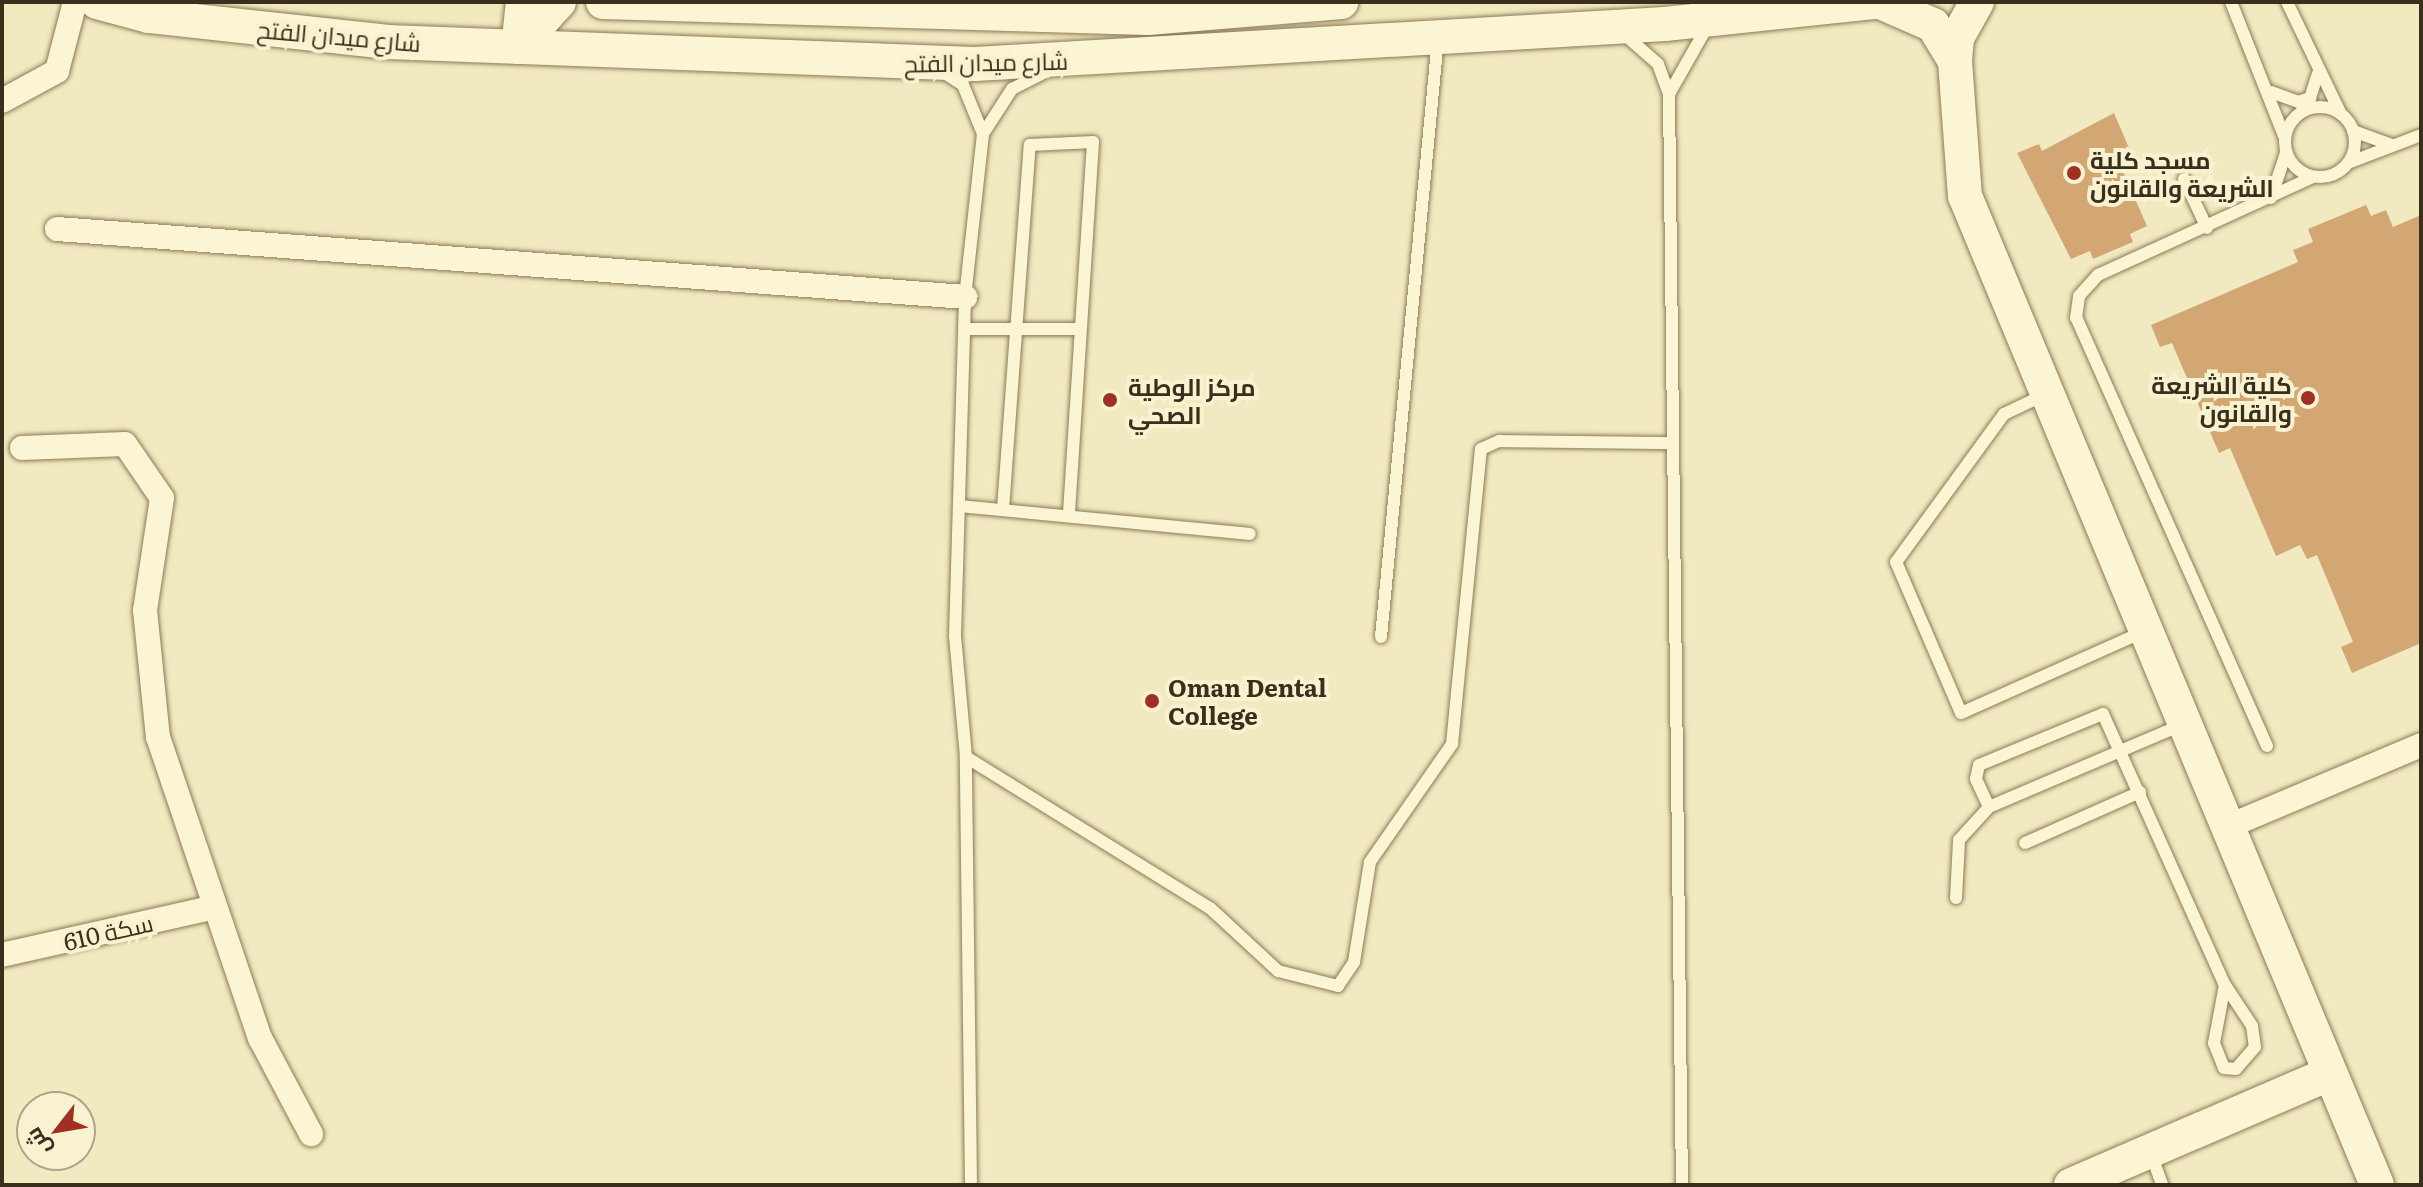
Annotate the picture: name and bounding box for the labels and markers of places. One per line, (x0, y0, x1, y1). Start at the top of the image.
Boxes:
place label: مسجد كلية الشريعة والقانون (2090, 145, 2274, 201)
marker: مسجد كلية الشريعة والقانون (2065, 164, 2083, 182)
place label: كلية الشريعة والقانون (2151, 370, 2292, 426)
place label: مركز الوطية الصحي (1128, 372, 1256, 428)
marker: مركز الوطية الصحي (1099, 389, 1121, 411)
marker: كلية الشريعة والقانون (2299, 389, 2317, 407)
place label: Oman Dental College (1168, 673, 1327, 729)
marker: Oman Dental College (1143, 692, 1161, 710)

